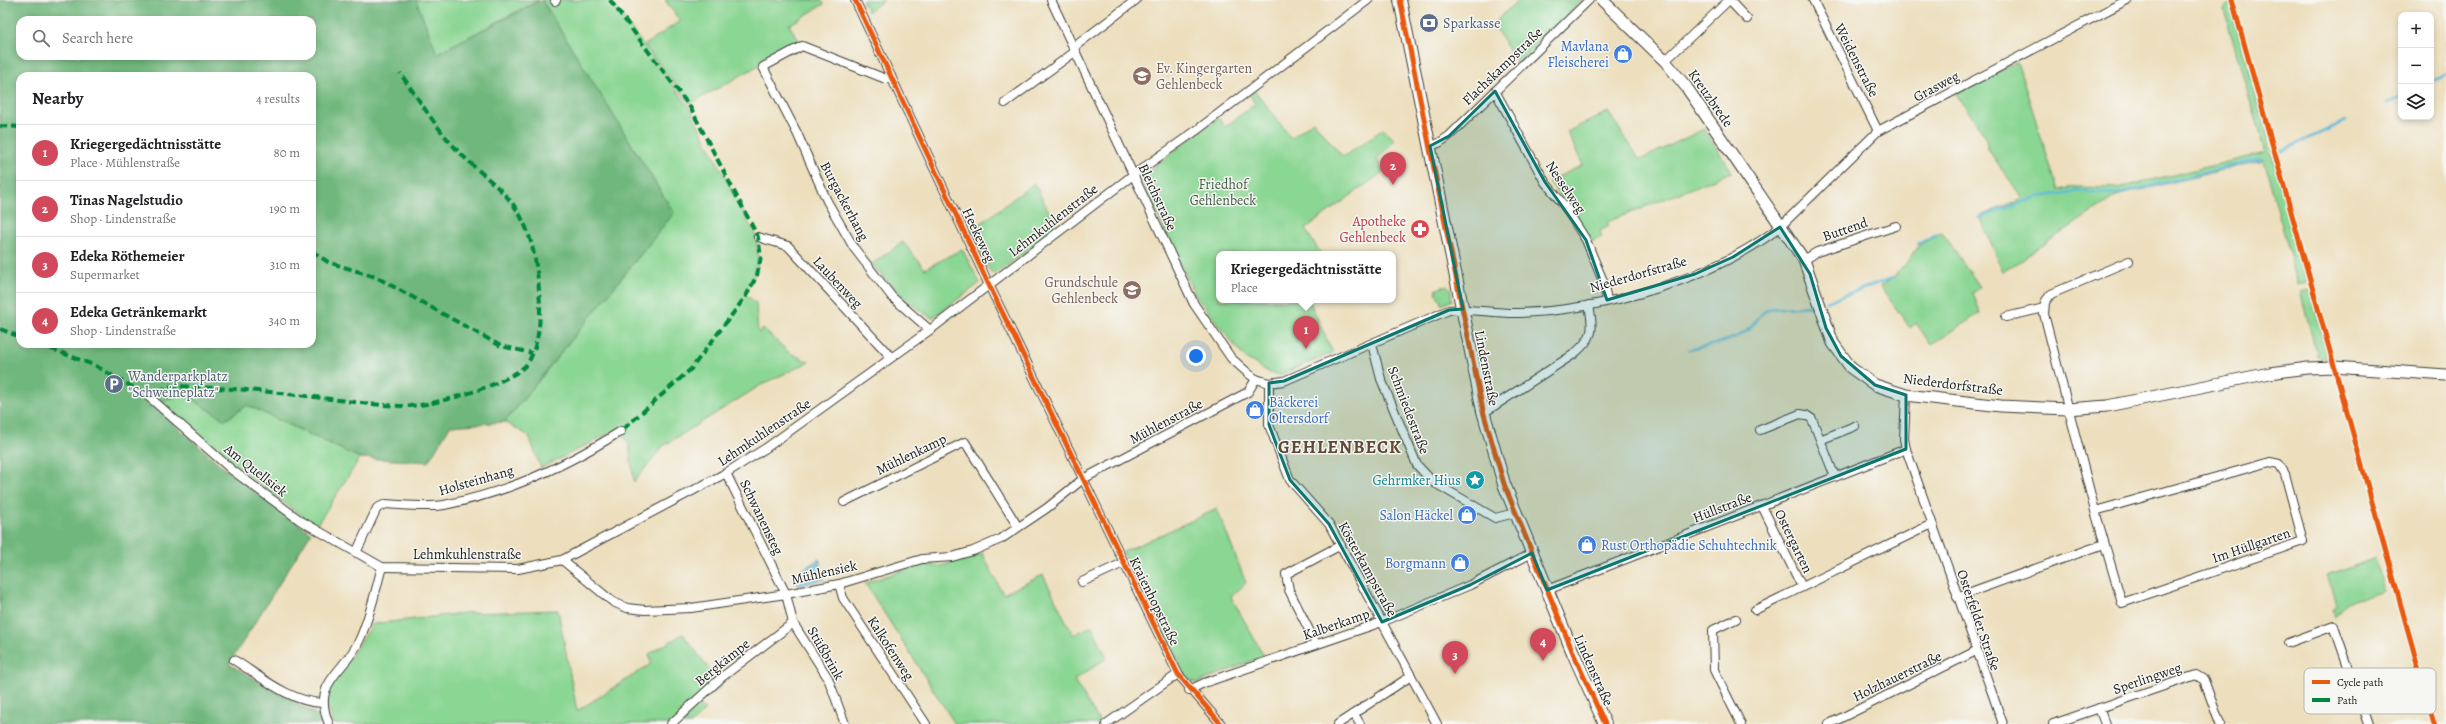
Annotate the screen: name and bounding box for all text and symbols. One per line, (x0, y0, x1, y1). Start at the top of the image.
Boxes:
bank icon: Sparkasse (1418, 12, 1440, 34)
map controls (2398, 12, 2434, 120)
button: + (2398, 12, 2434, 48)
place label: Sparkasse (1443, 14, 1500, 33)
search box (16, 16, 316, 60)
street label: Weidenstraße (1829, 19, 1883, 100)
street label: Flachskampstraße (1458, 23, 1547, 110)
icon: search (30, 27, 52, 49)
text: Search here (62, 28, 133, 48)
place label: Mavlana Fleischerei (1547, 37, 1609, 72)
shop icon: Mavlana Fleischerei (1612, 43, 1634, 65)
button: − (2398, 48, 2434, 84)
place label: Ev. Kingergarten Gehlenbeck (1156, 59, 1253, 94)
school or university icon: Ev. Kingergarten Gehlenbeck (1131, 65, 1153, 87)
street label: Kreuzbrede (1684, 66, 1738, 131)
street label: Grasweg (1910, 66, 1962, 106)
button: layers (2398, 84, 2434, 120)
text: Nearby (32, 87, 83, 110)
text: 4 results (256, 90, 300, 107)
text: Kriegergedächtnisstätte (70, 134, 221, 154)
text: 1 (43, 144, 47, 161)
text: 80 m (273, 144, 300, 161)
pin: 2 (1380, 152, 1406, 185)
text: Place · Mühlenstraße (70, 154, 180, 171)
street label: Nesselweg (1541, 157, 1590, 217)
street label: Burgackerhang (816, 158, 874, 244)
street label: Bleichstraße (1134, 161, 1181, 234)
park label: Friedhof Gehlenbeck (1190, 175, 1256, 210)
street label: Lehmkuhlenstraße (1005, 180, 1102, 261)
text: Tinas Nagelstudio (70, 190, 183, 210)
text: 2 (42, 200, 48, 217)
text: 190 m (269, 200, 300, 217)
street label: Heekeweg (958, 205, 1000, 266)
text: Shop · Lindenstraße (70, 210, 176, 227)
place label: Apotheke Gehlenbeck (1340, 212, 1406, 247)
street label: Buttend (1820, 213, 1871, 246)
pharmacy icon: Apotheke Gehlenbeck (1409, 218, 1431, 240)
text: Edeka Röthemeier (70, 246, 185, 266)
popup (1216, 251, 1396, 303)
street label: Laubenweg (809, 252, 867, 313)
street label: Niederdorfstraße (1587, 252, 1689, 297)
text: 3 (42, 256, 48, 273)
text: 310 m (270, 256, 300, 273)
text: Kriegergedächtnisstätte (1230, 259, 1382, 279)
text: Supermarket (70, 266, 140, 283)
place label: Grundschule Gehlenbeck (1045, 273, 1118, 308)
school or university icon: Grundschule Gehlenbeck (1121, 279, 1143, 301)
text: Place (1230, 279, 1258, 296)
text: Edeka Getränkemarkt (70, 302, 207, 322)
text: 4 (42, 312, 48, 329)
text: 340 m (268, 312, 300, 329)
pin: 1 (1293, 316, 1319, 349)
text: Shop · Lindenstraße (70, 322, 176, 339)
street label: Lindenstraße (1470, 329, 1503, 408)
your location (1186, 346, 1206, 366)
street label: Schmiedestraße (1383, 363, 1434, 457)
place label: Wanderparkplatz "Schweineplatz" (127, 367, 228, 402)
street label: Niederdorfstraße (1902, 369, 2004, 400)
parking icon: Wanderparkplatz "Schweineplatz" (103, 373, 125, 395)
place label: Bäckerei Oltersdorf (1269, 393, 1331, 428)
street label: Lehmkuhlenstraße (714, 394, 815, 471)
street label: Mühlenstraße (1126, 394, 1206, 449)
shop icon: Bäckerei Oltersdorf (1244, 399, 1266, 421)
street label: Mühlenkamp (873, 429, 950, 480)
district label: GEHLENBECK (1278, 435, 1402, 459)
street label: Am Quellsiek (219, 439, 291, 501)
street label: Holsteinhang (436, 461, 516, 500)
place icon: Gehrmker Hius (1464, 469, 1486, 491)
place label: Gehrmker Hius (1373, 471, 1461, 490)
street label: Schwanensteg (735, 476, 788, 558)
street label: Hüllstraße (1690, 488, 1754, 527)
shop icon: Salon Häckel (1456, 504, 1478, 526)
place label: Salon Häckel (1379, 506, 1454, 525)
street label: Ostergarten (1770, 506, 1817, 577)
street label: Kösterkampstraße (1334, 518, 1402, 620)
street label: Im Hüllgarten (2210, 523, 2293, 568)
shop icon: Rust Orthopädie Schuhtechnik (1576, 534, 1598, 556)
place label: Rust Orthopädie Schuhtechnik (1601, 536, 1777, 555)
street label: Lehmkuhlenstraße (413, 545, 521, 564)
shop icon: Borgmann (1449, 552, 1471, 574)
street label: Kraienhopstraße (1125, 554, 1184, 649)
place label: Borgmann (1385, 554, 1446, 573)
street label: Mühlensiek (789, 556, 859, 589)
street label: Osterfelder Straße (1952, 567, 2005, 673)
street label: Kalberkamp (1300, 604, 1372, 645)
street label: Kalkofenweg (863, 612, 918, 684)
street label: Stüßbrink (803, 623, 849, 684)
pin: 4 (1530, 628, 1556, 661)
street label: Lindenstraße (1569, 631, 1618, 709)
street label: Bergkämpe (691, 634, 754, 690)
pin: 3 (1442, 641, 1468, 674)
street label: Holzhauerstraße (1850, 647, 1945, 706)
street label: Sperlingweg (2110, 658, 2184, 699)
legend (2304, 668, 2436, 714)
text: Cycle path (2337, 675, 2384, 690)
text: Path (2337, 693, 2358, 708)

